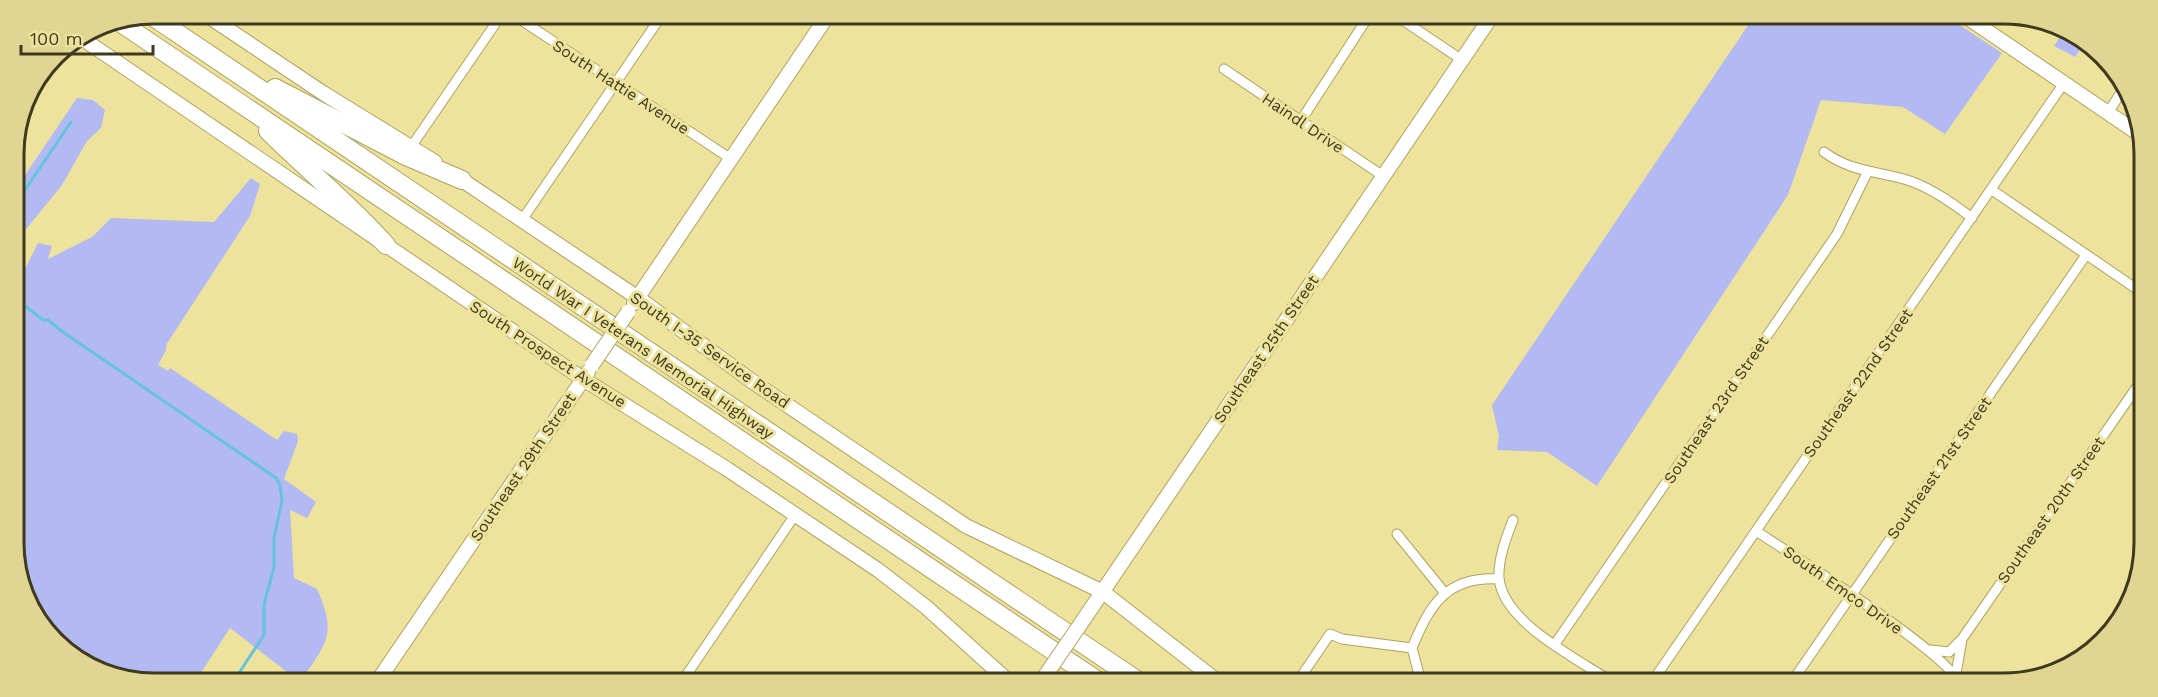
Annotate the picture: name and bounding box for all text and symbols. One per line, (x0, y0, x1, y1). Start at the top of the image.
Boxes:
scale bar (21, 18, 153, 56)
text: 100 m (30, 28, 83, 49)
street label: South Hattie Avenue (549, 36, 693, 138)
street label: Haindl Drive (1259, 89, 1347, 157)
street label: World War I Veterans Memorial Highway (509, 253, 778, 443)
street label: Southeast 25th Street (1209, 271, 1323, 426)
street label: South I-35 Service Road (627, 288, 793, 412)
street label: South Prospect Avenue (466, 296, 630, 412)
street label: Southeast 22nd Street (1799, 305, 1917, 461)
street label: Southeast 23rd Street (1660, 332, 1773, 487)
street label: Southeast 29th Street (466, 389, 580, 545)
street label: Southeast 21st Street (1883, 393, 1996, 543)
street label: Southeast 20th Street (1993, 433, 2109, 587)
street label: South Emco Drive (1780, 542, 1906, 638)

